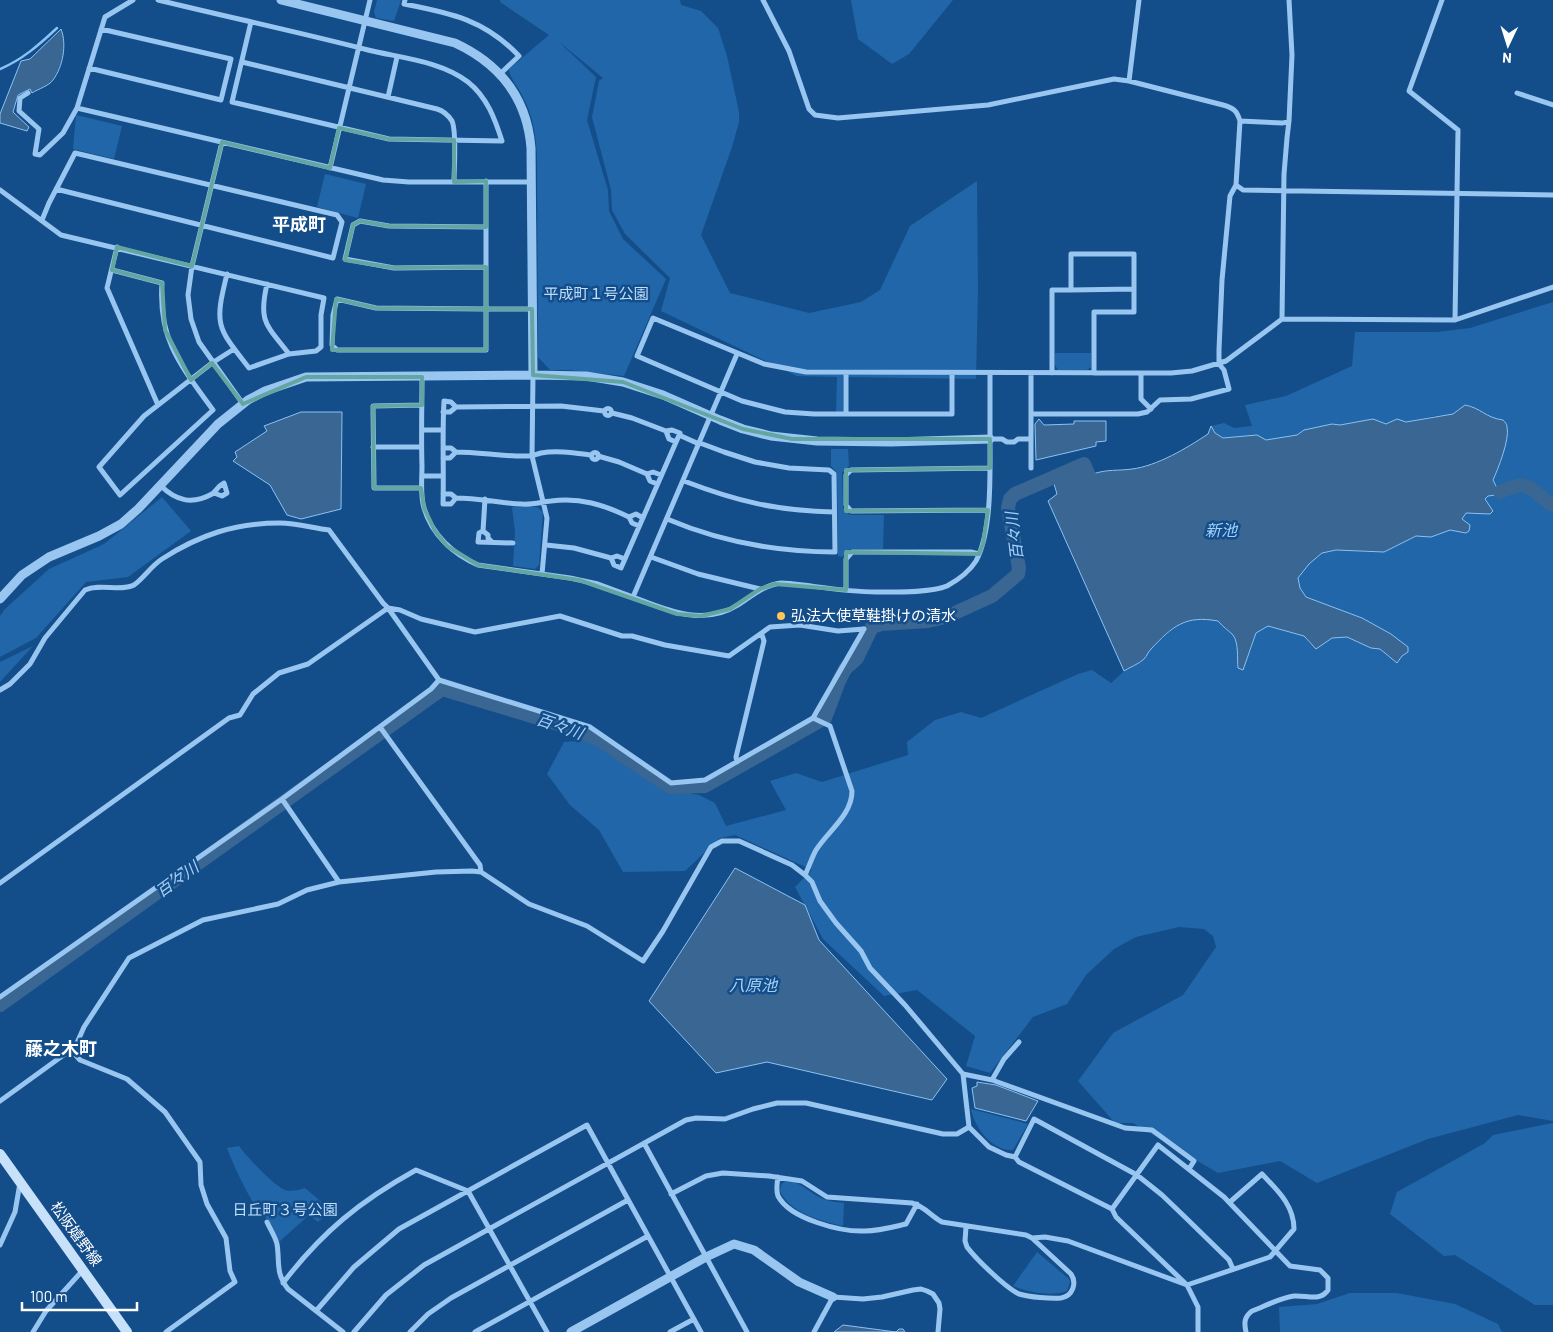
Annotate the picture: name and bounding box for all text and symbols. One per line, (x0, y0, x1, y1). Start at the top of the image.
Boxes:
north arrow (1483, 20, 1533, 70)
text: N (1502, 50, 1512, 67)
district label: 平成町 (272, 213, 326, 235)
park label: 平成町１号公園 (543, 284, 649, 302)
water label: 百々川 (1001, 509, 1026, 561)
water label: 新池 (1205, 520, 1239, 539)
place label: 弘法大使草鞋掛けの清水 (791, 606, 956, 624)
marker: 弘法大使草鞋掛けの清水 (775, 610, 787, 622)
water label: 百々川 (534, 709, 588, 743)
water label: 百々川 (152, 856, 203, 900)
water label: 八原池 (729, 975, 779, 994)
district label: 藤之木町 (25, 1037, 97, 1059)
street label: 松阪嬉野線 (47, 1198, 106, 1269)
park label: 日丘町３号公園 (232, 1200, 338, 1218)
scale bar (22, 1280, 138, 1312)
text: 100 m (30, 1287, 68, 1305)

